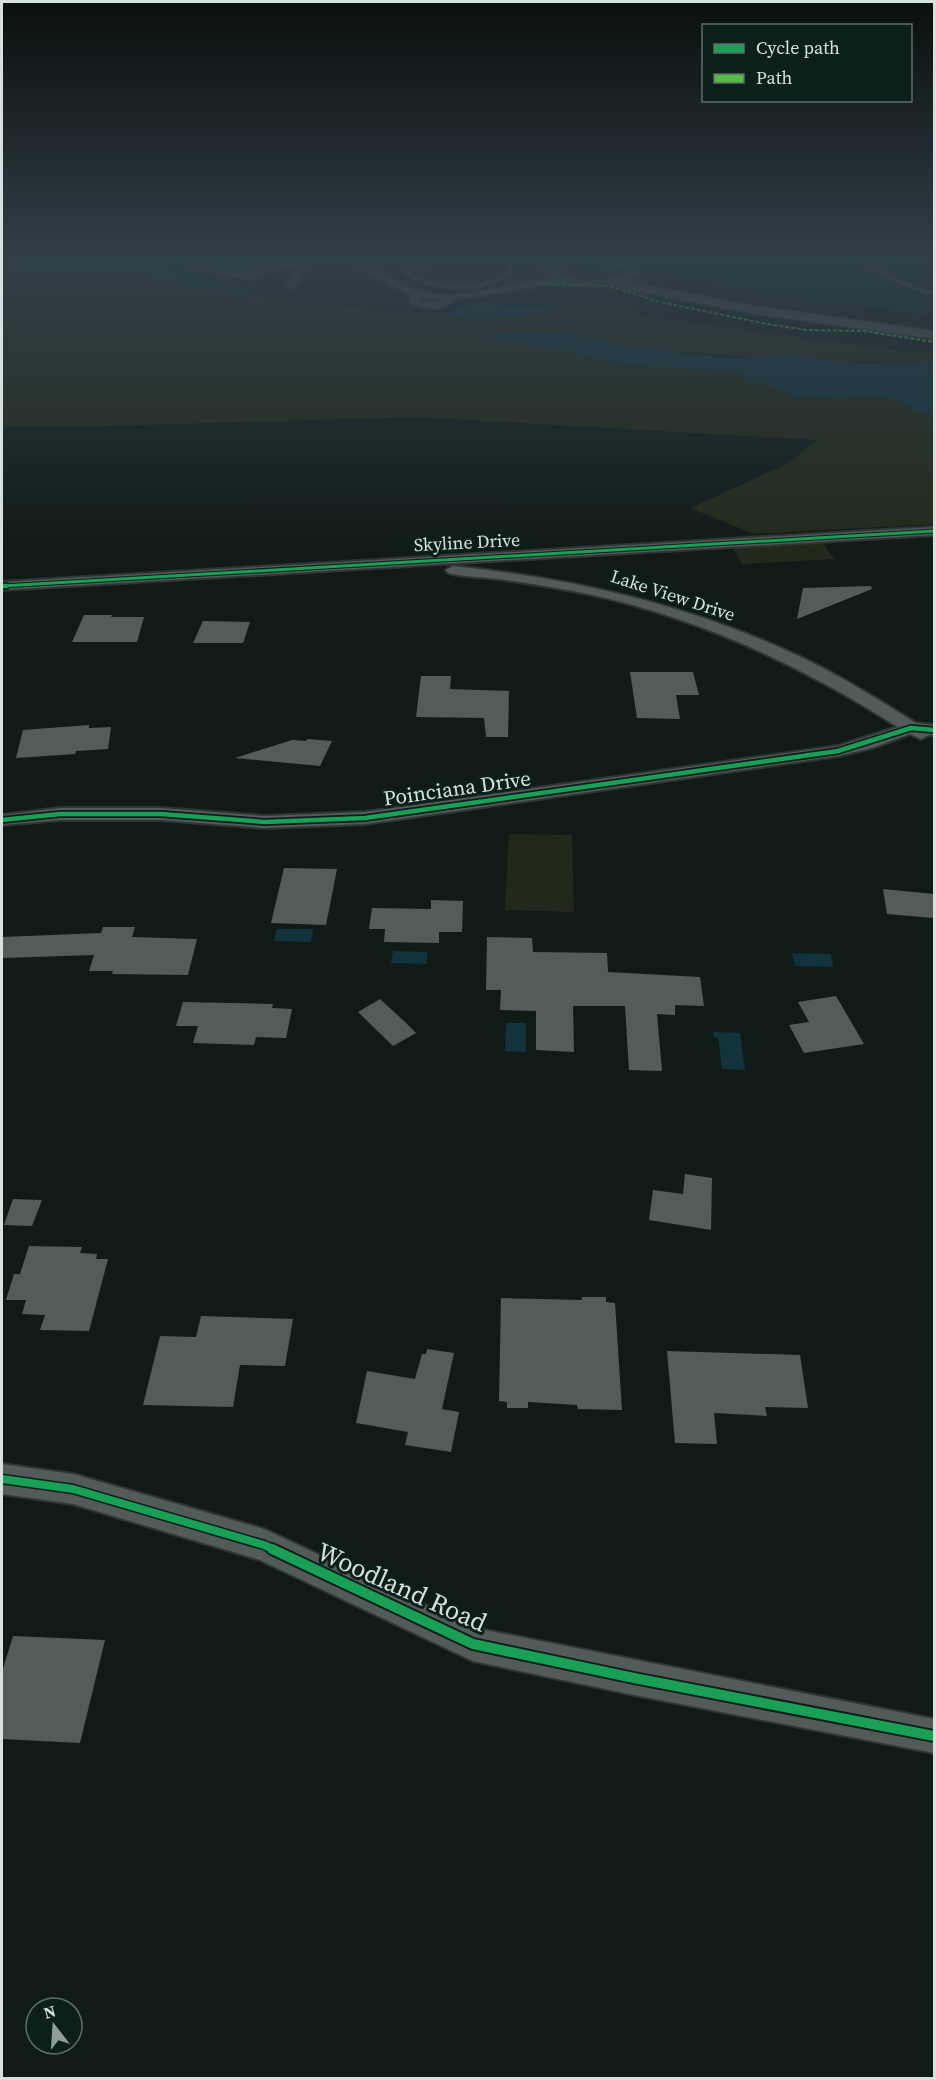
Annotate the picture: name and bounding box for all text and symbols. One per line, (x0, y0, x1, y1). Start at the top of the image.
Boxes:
legend (702, 24, 912, 102)
text: Cycle path (756, 35, 840, 60)
text: Path (756, 65, 793, 90)
street label: Skyline Drive (413, 527, 521, 557)
street label: Lake View Drive (608, 563, 738, 627)
street label: Poinciana Drive (381, 763, 533, 813)
street label: Woodland Road (311, 1533, 493, 1641)
north arrow (24, 1996, 84, 2056)
text: N (41, 1999, 59, 2024)

